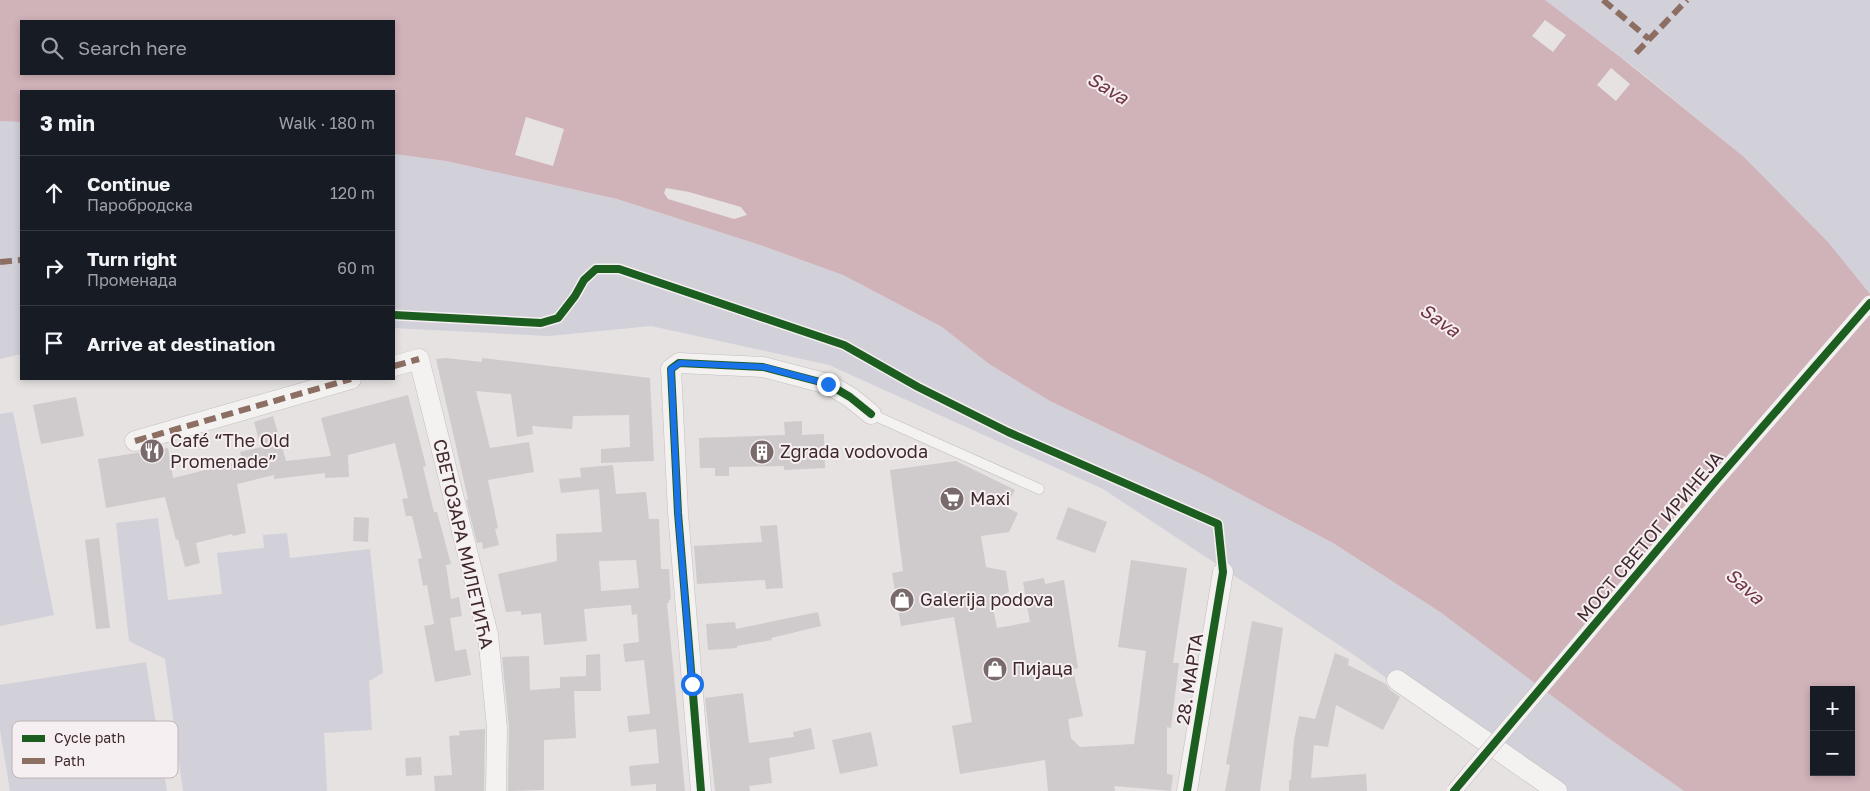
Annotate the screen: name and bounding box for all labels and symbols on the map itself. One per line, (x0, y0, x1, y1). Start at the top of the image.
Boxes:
water label: Sava (1084, 67, 1134, 109)
water label: Sava (1416, 298, 1466, 342)
route end (817, 373, 840, 396)
place label: Café “The Old Promenade” (170, 429, 290, 472)
street label: СВЕТОЗАРА МИЛЕТИЋА (429, 437, 499, 651)
restaurant icon: Café “The Old Promenade” (139, 438, 165, 464)
building icon: Zgrada vodovoda (749, 439, 775, 465)
place label: Zgrada vodovoda (780, 440, 928, 462)
street label: МОСТ СВЕТОГ ИРИНЕЈА (1571, 447, 1727, 626)
supermarket icon: Maxi (939, 486, 965, 512)
place label: Maxi (970, 487, 1010, 509)
water label: Sava (1722, 563, 1770, 610)
shop icon: Galerija podova (889, 587, 915, 613)
place label: Galerija podova (920, 588, 1053, 610)
street label: 28. МАРТА (1171, 632, 1207, 726)
shop icon: Пијаца (982, 656, 1008, 682)
place label: Пијаца (1012, 657, 1073, 679)
route start (681, 673, 704, 696)
legend (12, 721, 178, 778)
text: Cycle path (54, 729, 125, 746)
text: Path (54, 752, 85, 769)

